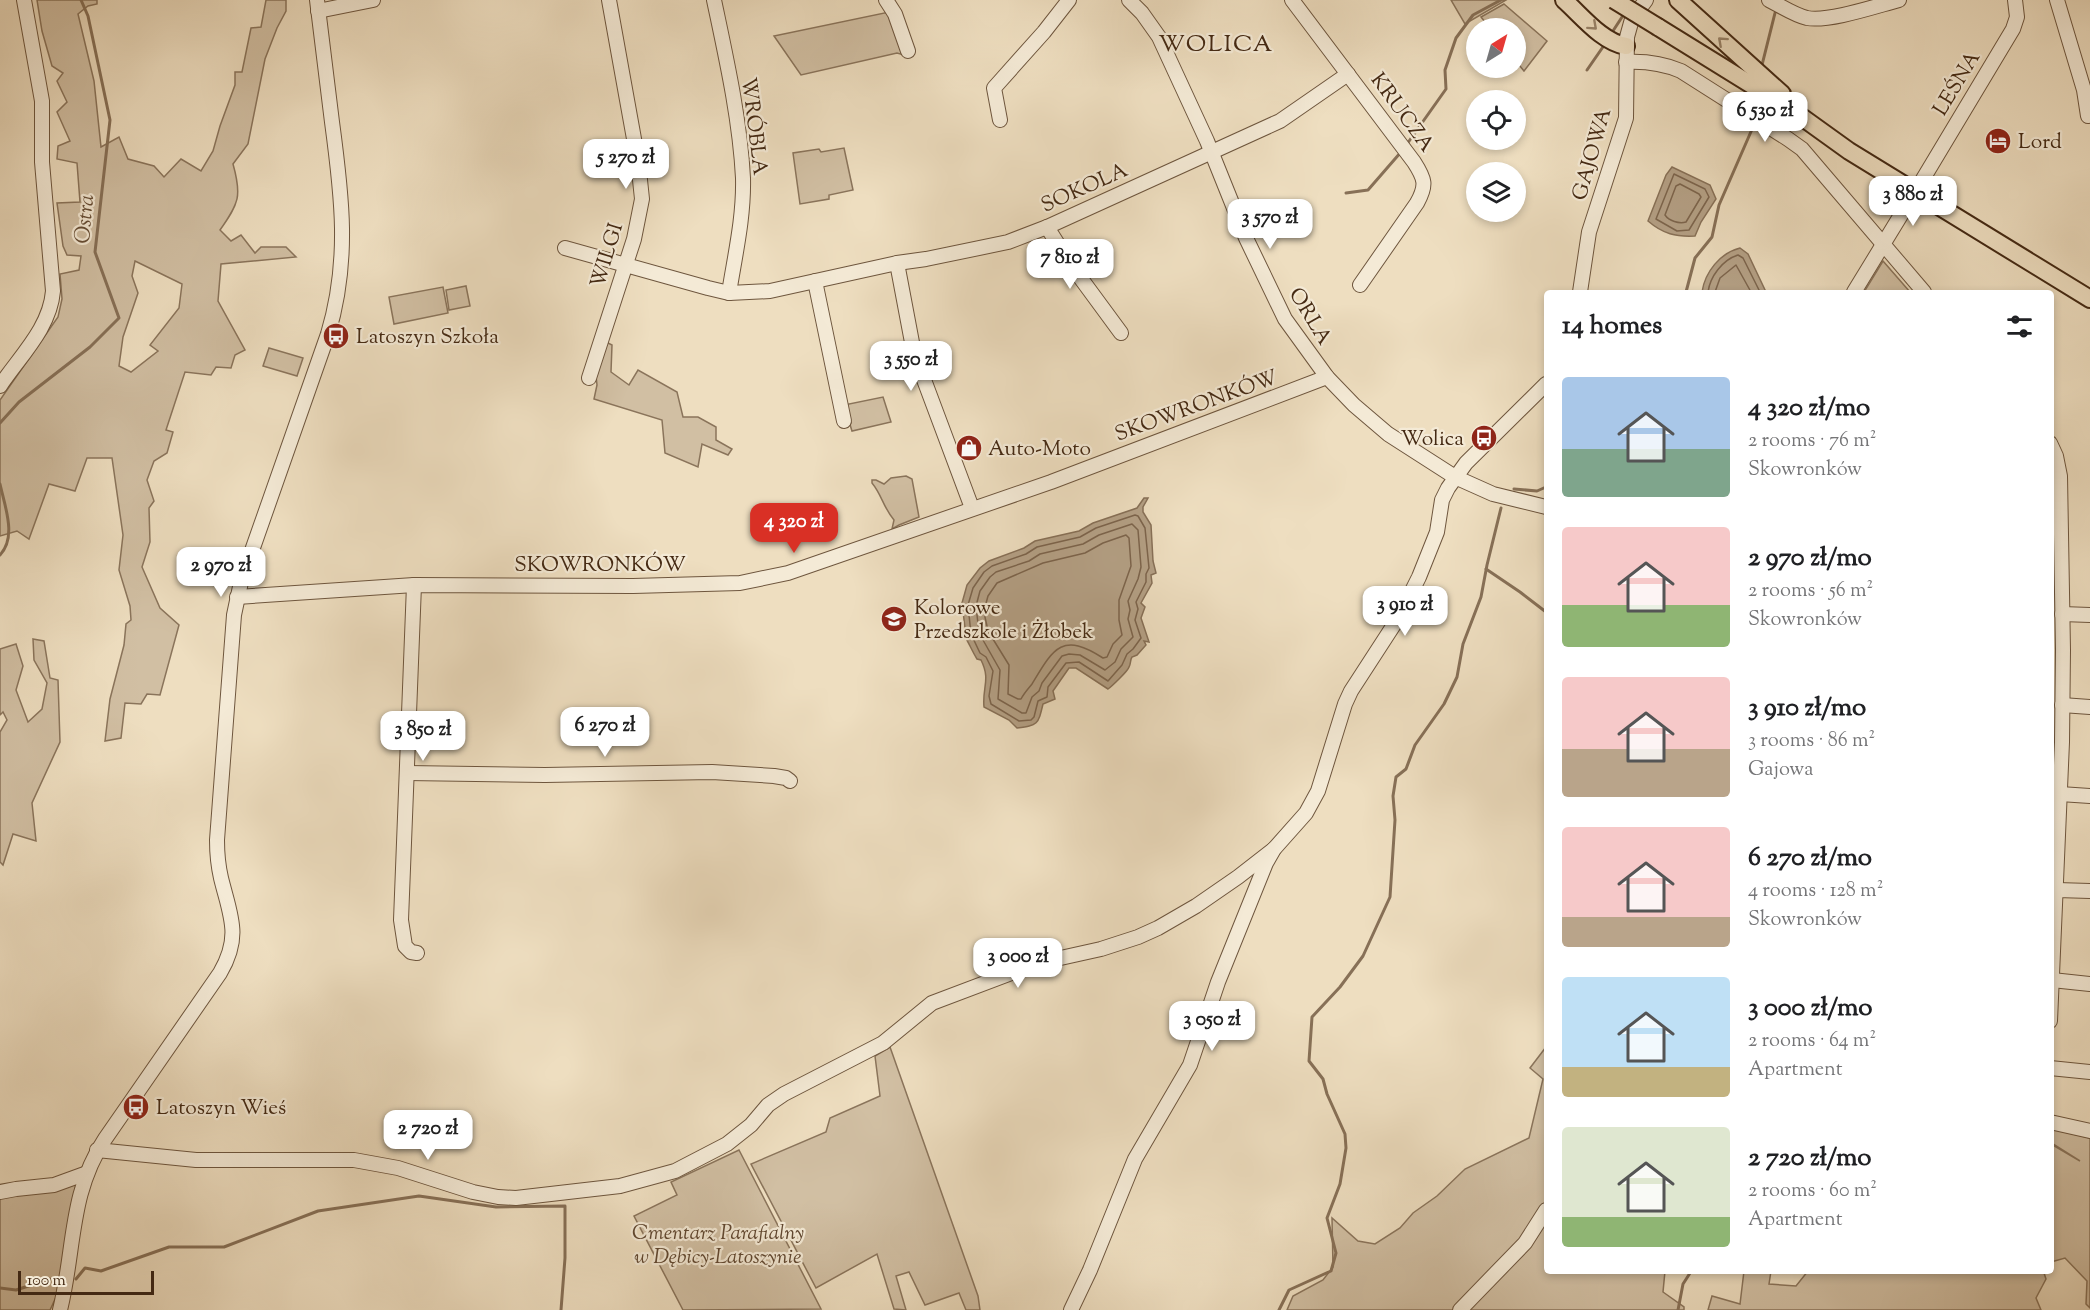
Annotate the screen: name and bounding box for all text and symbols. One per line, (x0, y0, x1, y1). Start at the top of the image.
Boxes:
north arrow (1466, 18, 1526, 78)
map controls (1466, 18, 1526, 222)
one-way arrow (1586, 19, 1597, 30)
district label: WOLICA (1158, 28, 1274, 62)
one-way arrow (1719, 37, 1729, 48)
street label: LEŚNA (1927, 46, 1989, 122)
street label: KRUCZA (1362, 67, 1441, 159)
street label: WRÓBLA (732, 75, 774, 177)
button: locate (1466, 90, 1526, 150)
pin: 6 530 zł (1703, 92, 1827, 143)
text: 6 530 zł (1737, 97, 1793, 126)
street label: GAJOWA (1565, 105, 1620, 204)
hotel icon: Lord (1983, 126, 2013, 156)
place label: Lord (2018, 128, 2062, 158)
pin: 5 270 zł (564, 139, 688, 190)
text: 5 270 zł (597, 144, 655, 173)
street label: SOKOLA (1037, 156, 1133, 221)
button: layers (1466, 162, 1526, 222)
pin: 3 880 zł (1851, 176, 1975, 227)
text: 3 880 zł (1883, 181, 1943, 210)
water label: Ostra (68, 193, 104, 245)
pin: 3 570 zł (1208, 199, 1332, 250)
text: 3 570 zł (1242, 204, 1298, 233)
street label: WILGI (584, 219, 632, 292)
pin: 7 810 zł (1008, 239, 1132, 290)
text: 7 810 zł (1041, 244, 1099, 273)
street label: ORLA (1280, 282, 1338, 352)
text: 14 homes (1562, 308, 1662, 345)
icon: filters (2003, 310, 2036, 343)
bus stop icon: Latoszyn Szkoła (321, 321, 351, 351)
place label: Latoszyn Szkoła (356, 323, 499, 353)
pin: 3 550 zł (849, 341, 973, 392)
text: 3 550 zł (884, 346, 938, 375)
street label: SKOWRONKÓW (1111, 363, 1282, 450)
text: 4 320 zł/mo (1748, 390, 1870, 427)
icon: home (1610, 401, 1682, 473)
bus stop icon: Wolica (1469, 423, 1499, 453)
place label: Wolica (1400, 425, 1464, 455)
text: 2 rooms · 76 m² (1748, 427, 1876, 456)
shop icon: Auto-Moto (954, 433, 984, 463)
place label: Auto-Moto (988, 435, 1091, 465)
text: Skowronków (1748, 456, 1862, 485)
pin: 4 320 zł (732, 503, 856, 554)
text: 4 320 zł (764, 508, 824, 537)
text: 2 970 zł/mo (1748, 540, 1872, 577)
pin: 2 970 zł (159, 547, 283, 598)
street label: SKOWRONKÓW (514, 551, 686, 581)
icon: home (1610, 551, 1682, 623)
text: 2 970 zł (191, 552, 251, 581)
text: 2 rooms · 56 m² (1748, 577, 1873, 606)
pin: 3 910 zł (1343, 586, 1467, 637)
text: 3 910 zł (1377, 591, 1433, 620)
place label: Kolorowe Przedszkole i Żłobek (914, 594, 1094, 648)
school or university icon: Kolorowe Przedszkole i Żłobek (879, 604, 909, 634)
text: Skowronków (1748, 606, 1862, 635)
text: 3 910 zł/mo (1748, 690, 1866, 727)
icon: home (1610, 701, 1682, 773)
pin: 6 270 zł (543, 707, 667, 758)
pin: 3 850 zł (361, 711, 485, 762)
text: 6 270 zł (574, 712, 636, 741)
text: 3 850 zł (394, 716, 452, 745)
text: 3 rooms · 86 m² (1748, 727, 1875, 756)
text: Gajowa (1748, 756, 1813, 785)
text: 6 270 zł/mo (1748, 840, 1872, 877)
icon: home (1610, 851, 1682, 923)
text: 4 rooms · 128 m² (1748, 877, 1883, 906)
text: Skowronków (1748, 906, 1862, 935)
pin: 3 000 zł (956, 938, 1080, 989)
text: 3 000 zł (987, 943, 1049, 972)
text: 3 000 zł/mo (1748, 990, 1872, 1027)
pin: 3 050 zł (1150, 1001, 1274, 1052)
icon: home (1610, 1001, 1682, 1073)
text: 3 050 zł (1183, 1006, 1241, 1035)
text: 2 rooms · 64 m² (1748, 1027, 1876, 1056)
text: Apartment (1748, 1056, 1843, 1085)
bus stop icon: Latoszyn Wieś (121, 1092, 151, 1122)
place label: Latoszyn Wieś (156, 1094, 286, 1124)
pin: 2 720 zł (366, 1110, 490, 1161)
text: 2 720 zł (398, 1115, 458, 1144)
text: 2 720 zł/mo (1748, 1140, 1872, 1177)
icon: home (1610, 1151, 1682, 1223)
text: 2 rooms · 60 m² (1748, 1177, 1877, 1206)
text: Apartment (1748, 1206, 1843, 1235)
park label: Cmentarz Parafialny w Dębicy-Latoszynie (632, 1219, 804, 1273)
scale bar (18, 1268, 154, 1296)
text: 100 m (27, 1270, 66, 1293)

